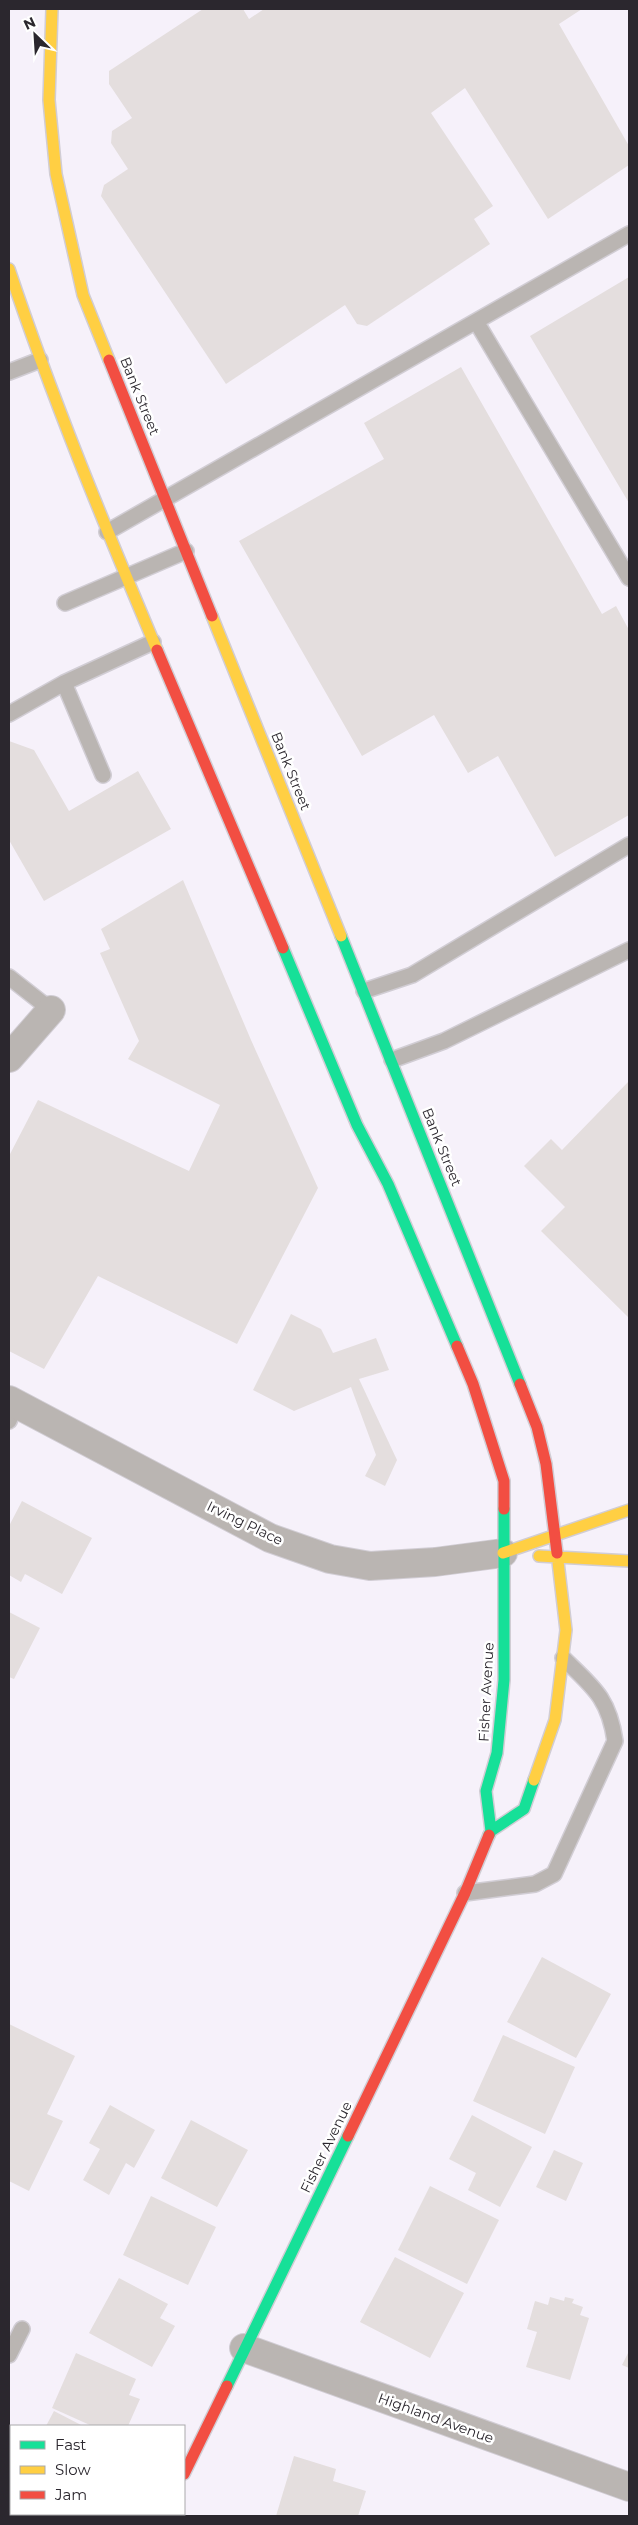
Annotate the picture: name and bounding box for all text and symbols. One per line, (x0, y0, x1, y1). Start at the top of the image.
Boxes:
north arrow (10, 10, 60, 60)
text: N (21, 13, 38, 34)
street label: Bank Street (116, 354, 164, 438)
street label: Bank Street (267, 729, 315, 813)
street label: Bank Street (418, 1105, 466, 1189)
street label: Irving Place (204, 1497, 286, 1549)
street label: Fisher Avenue (474, 1642, 498, 1742)
street label: Fisher Avenue (296, 2098, 356, 2196)
street label: Highland Avenue (376, 2389, 496, 2447)
legend (10, 2425, 185, 2515)
text: Fast (55, 2435, 86, 2454)
text: Slow (55, 2460, 91, 2479)
text: Jam (54, 2485, 87, 2504)

